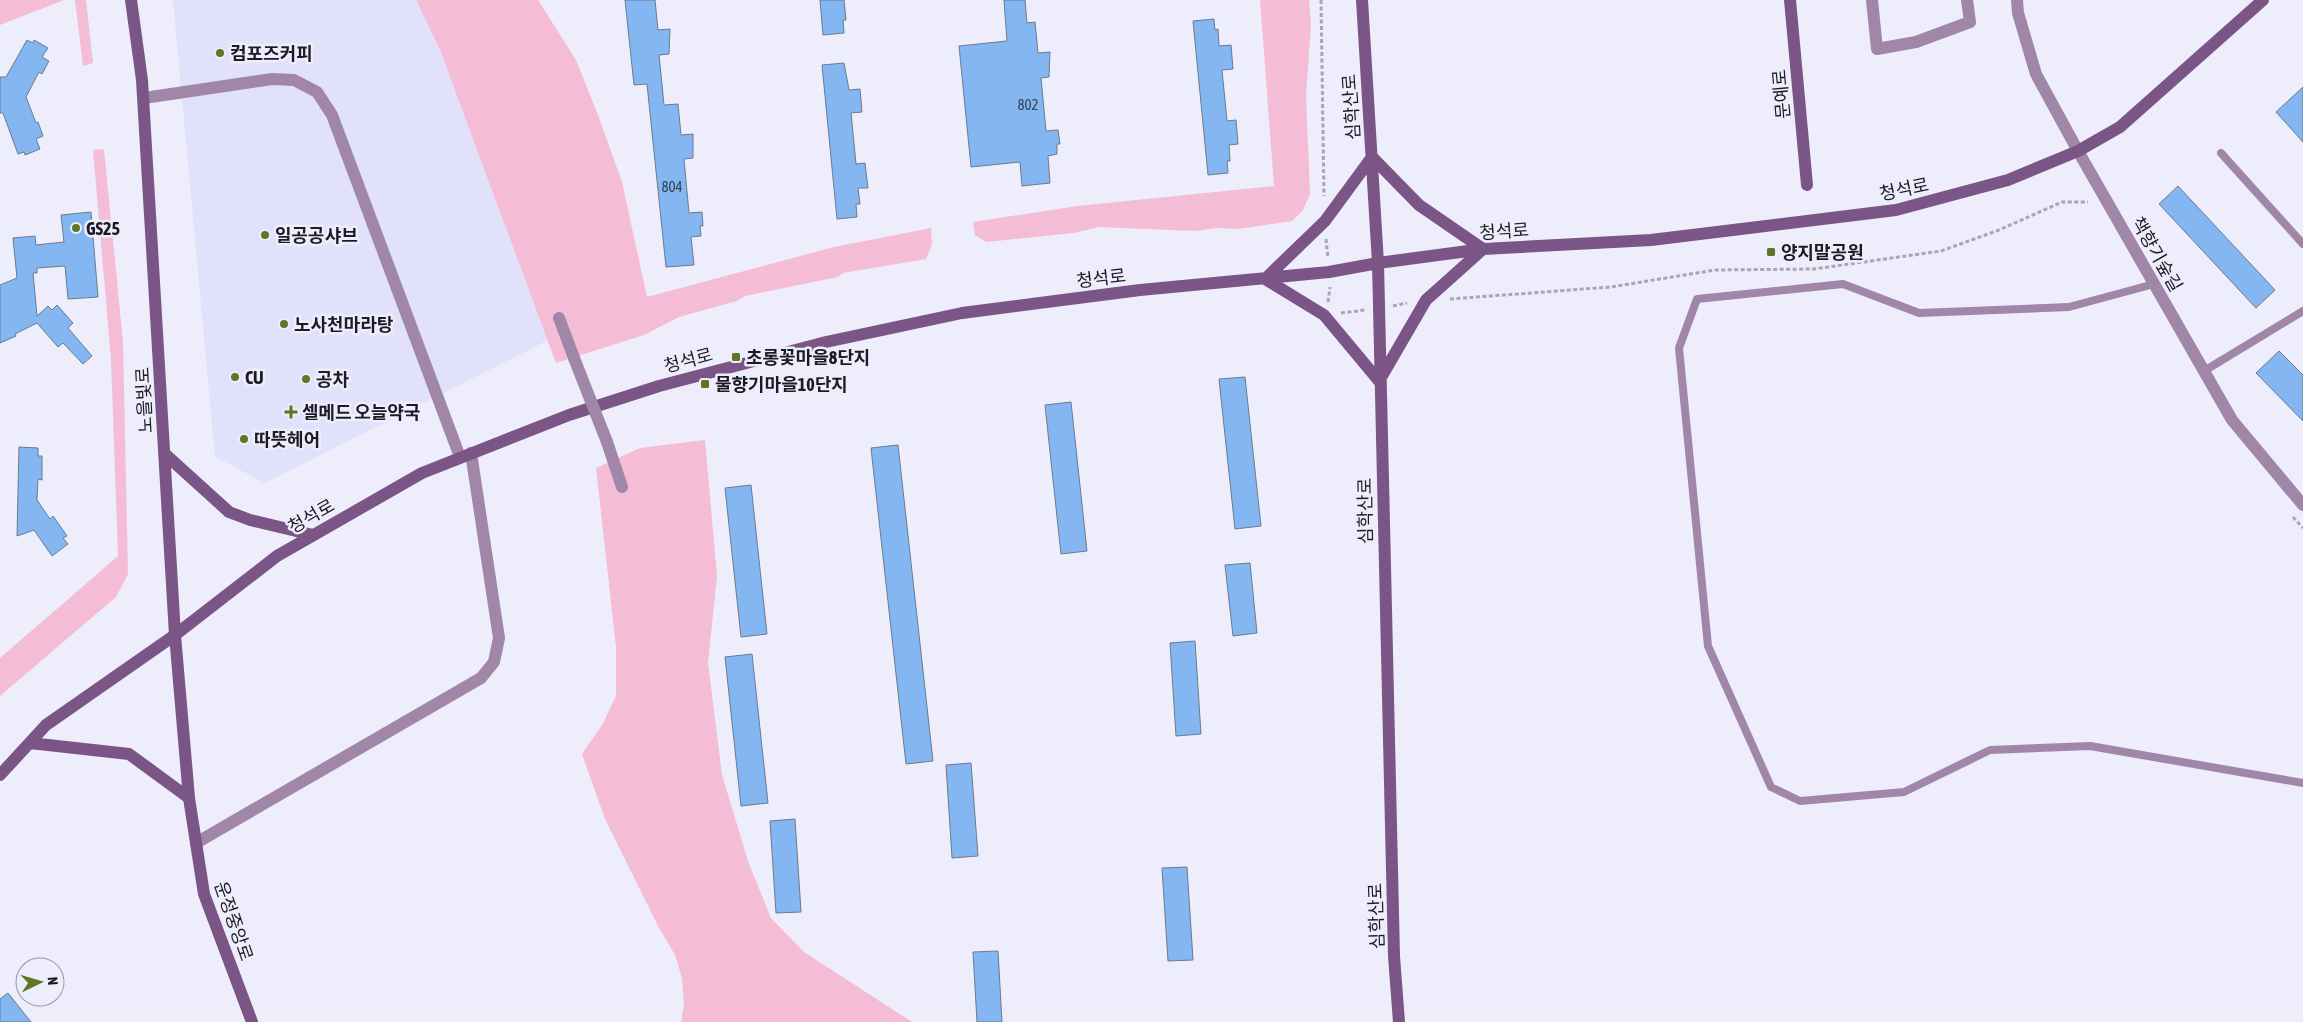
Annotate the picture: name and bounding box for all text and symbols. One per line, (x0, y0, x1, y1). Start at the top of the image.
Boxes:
place label: 컴포즈커피 (230, 43, 313, 64)
marker: 컴포즈커피 (214, 47, 226, 59)
street label: 문예로 (1768, 68, 1794, 120)
street label: 심학산로 (1338, 73, 1364, 141)
house number: 802 (1017, 96, 1039, 113)
street label: 청석로 (1878, 174, 1930, 204)
house number: 804 (661, 178, 683, 195)
street label: 책향기숲길 (2127, 213, 2187, 295)
place label: GS25 (86, 218, 120, 239)
street label: 청석로 (1478, 219, 1530, 243)
marker: GS25 (70, 222, 82, 234)
place label: 일공공샤브 (275, 225, 358, 246)
marker: 일공공샤브 (259, 229, 271, 241)
place label: 양지말공원 (1781, 242, 1864, 263)
marker: 양지말공원 (1765, 246, 1777, 258)
street label: 청석로 (1075, 265, 1127, 291)
place label: 노사천마라탕 (294, 314, 394, 335)
marker: 노사천마라탕 (278, 318, 290, 330)
street label: 청석로 (661, 343, 715, 377)
place label: 초롱꽃마을8단지 (746, 347, 870, 368)
marker: 초롱꽃마을8단지 (730, 351, 742, 363)
street label: 노을빛로 (132, 366, 156, 434)
place label: CU (245, 367, 264, 388)
place label: 공차 (316, 369, 350, 390)
marker: CU (229, 371, 241, 383)
marker: 공차 (300, 373, 312, 385)
place label: 물향기마을10단지 (715, 374, 848, 395)
marker: 물향기마을10단지 (699, 378, 711, 390)
place label: 셀메드 오늘약국 (302, 402, 420, 423)
marker: 셀메드 오늘약국 (284, 405, 298, 419)
place label: 따뜻헤어 (254, 429, 320, 450)
marker: 따뜻헤어 (238, 433, 250, 445)
street label: 심학산로 (1354, 478, 1376, 544)
street label: 청석로 (284, 494, 338, 538)
street label: 운정중앙로 (211, 878, 257, 964)
street label: 심학산로 (1364, 883, 1388, 949)
north arrow (15, 957, 65, 1007)
text: N (45, 976, 61, 986)

